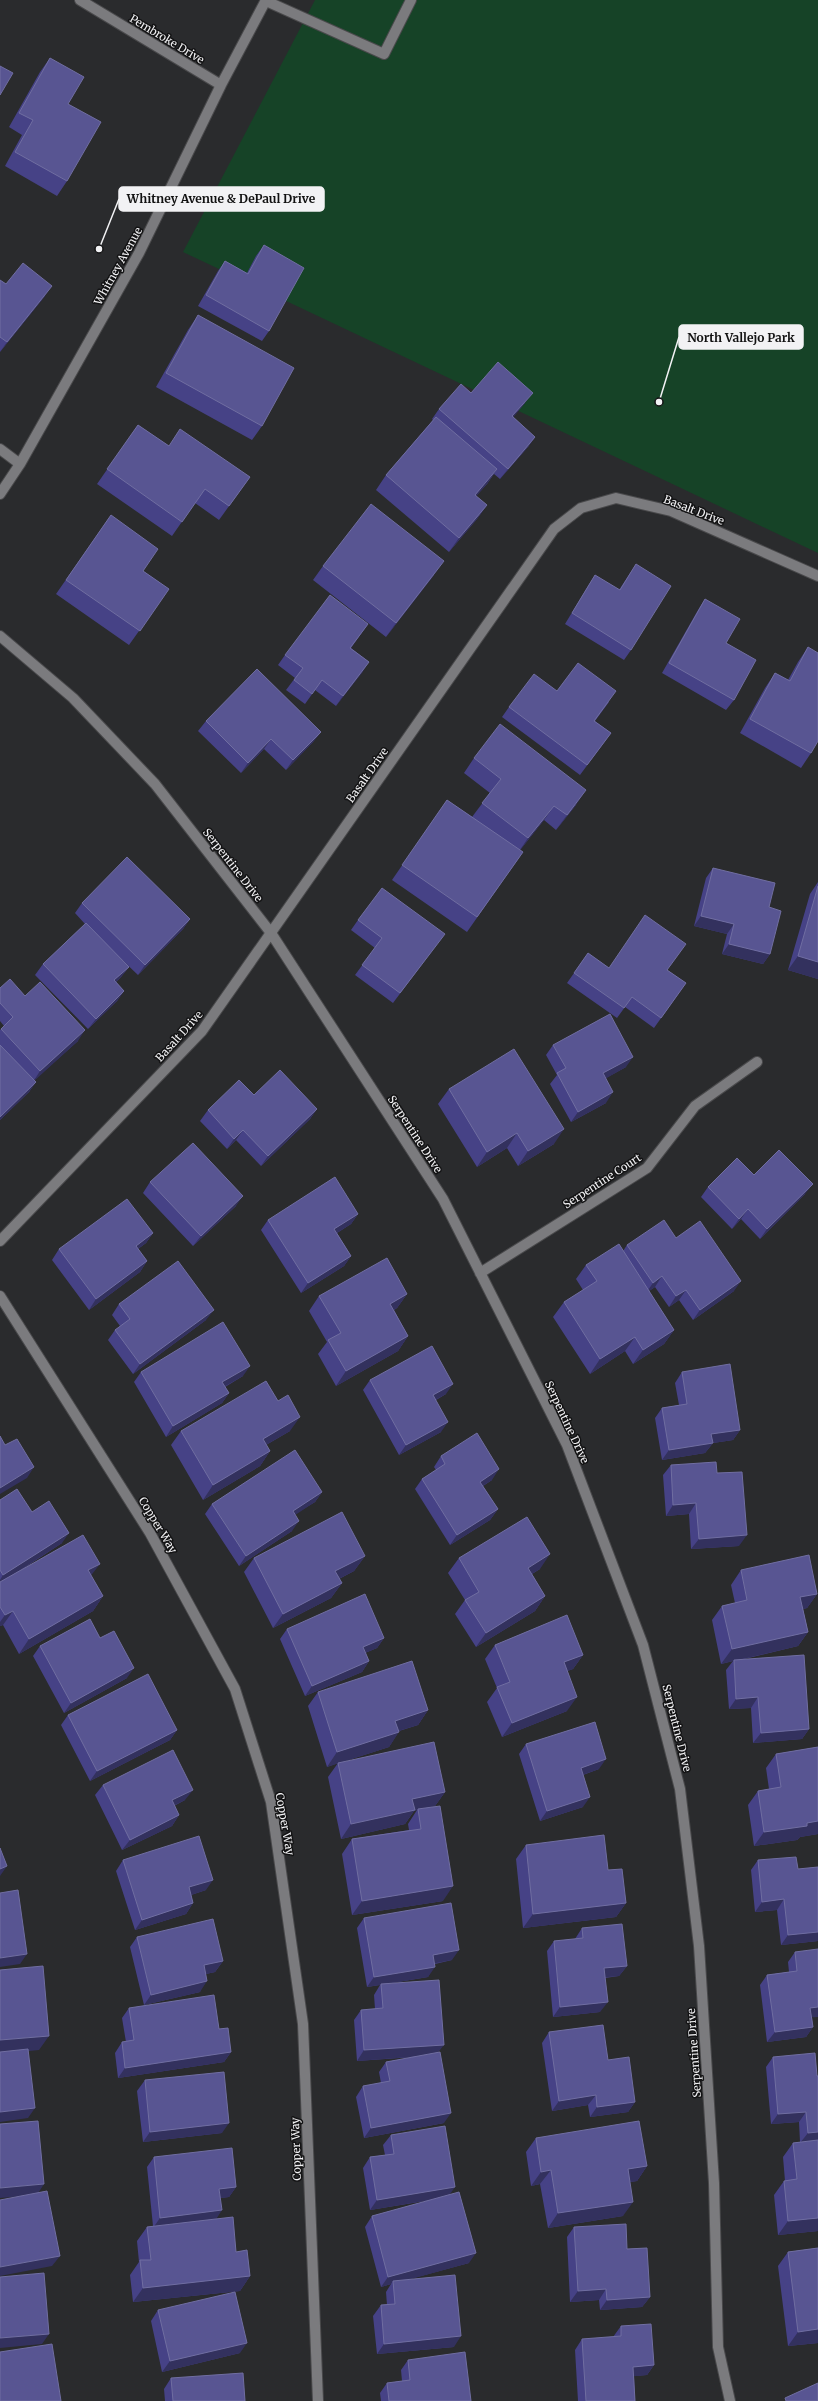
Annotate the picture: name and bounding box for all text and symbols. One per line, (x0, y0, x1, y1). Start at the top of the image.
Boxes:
street label: Pembroke Drive (127, 11, 207, 67)
callout: Whitney Avenue & DePaul Drive (119, 187, 324, 211)
text: Whitney Avenue & DePaul Drive (126, 191, 316, 206)
street label: Whitney Avenue (90, 224, 145, 308)
callout: North Vallejo Park (679, 325, 803, 349)
text: North Vallejo Park (687, 330, 795, 345)
street label: Basalt Drive (662, 492, 727, 528)
street label: Basalt Drive (343, 745, 391, 805)
street label: Serpentine Drive (200, 825, 266, 905)
street label: Basalt Drive (152, 1007, 206, 1064)
street label: Serpentine Drive (385, 1093, 445, 1176)
street label: Serpentine Court (560, 1150, 644, 1212)
street label: Serpentine Drive (542, 1378, 592, 1466)
street label: Copper Way (136, 1494, 181, 1556)
street label: Serpentine Drive (659, 1683, 695, 1773)
street label: Copper Way (273, 1792, 297, 1857)
street label: Serpentine Drive (684, 2008, 704, 2098)
street label: Copper Way (288, 2117, 304, 2181)

